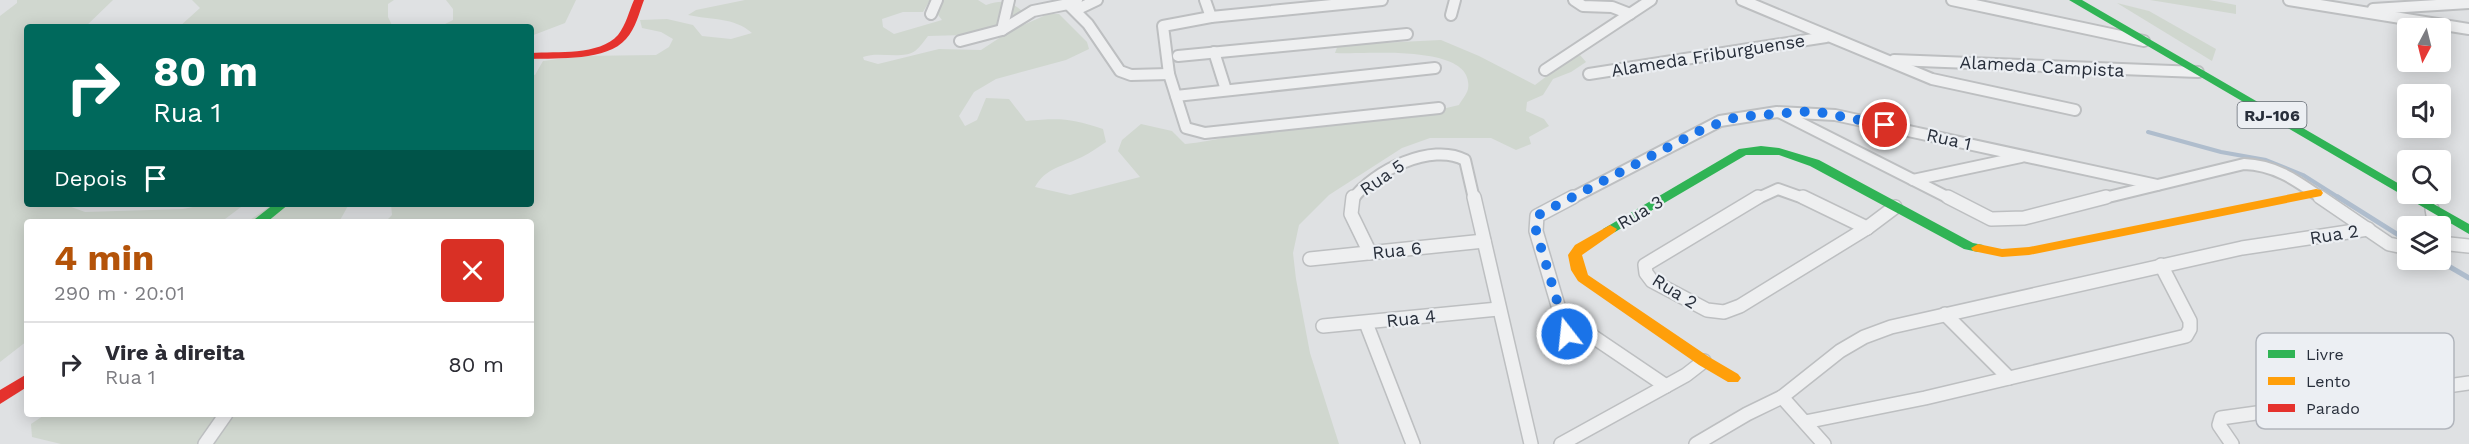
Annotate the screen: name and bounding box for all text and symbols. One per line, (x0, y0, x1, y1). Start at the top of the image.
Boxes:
north arrow (2397, 18, 2451, 72)
map controls (2397, 18, 2451, 270)
street label: Alameda Friburguense (1610, 29, 1806, 81)
text: 80 m (153, 47, 258, 96)
icon: right (54, 48, 132, 126)
street label: Alameda Campista (1959, 51, 2125, 81)
button: sound (2397, 84, 2451, 138)
text: Rua 1 (153, 97, 221, 129)
pin (1859, 99, 1910, 150)
road number: RJ-106 (2238, 102, 2306, 128)
icon: arrive (1868, 108, 1901, 141)
street label: Rua 1 (1924, 124, 1974, 154)
button: search (2397, 150, 2451, 204)
street label: Rua 5 (1356, 155, 1408, 199)
icon: arrive (139, 162, 172, 195)
text: Depois (54, 166, 127, 191)
street label: Rua 3 (1613, 191, 1667, 233)
button: layers (2397, 216, 2451, 270)
street label: Rua 2 (2308, 220, 2360, 248)
text: 4 min (54, 237, 154, 279)
street label: Rua 6 (1371, 237, 1423, 263)
button: close (441, 239, 504, 302)
street label: Rua 2 (1649, 269, 1701, 313)
text: 290 m · 20:01 (54, 281, 185, 305)
position arrow (1535, 302, 1599, 366)
street label: Rua 4 (1385, 305, 1437, 331)
legend (2256, 333, 2454, 429)
text: Vire à direita (105, 340, 245, 365)
text: Livre (2306, 345, 2344, 364)
icon: right (54, 348, 87, 381)
text: 80 m (448, 352, 504, 377)
text: Rua 1 (105, 365, 156, 389)
text: Lento (2306, 372, 2351, 391)
text: Parado (2306, 399, 2360, 418)

